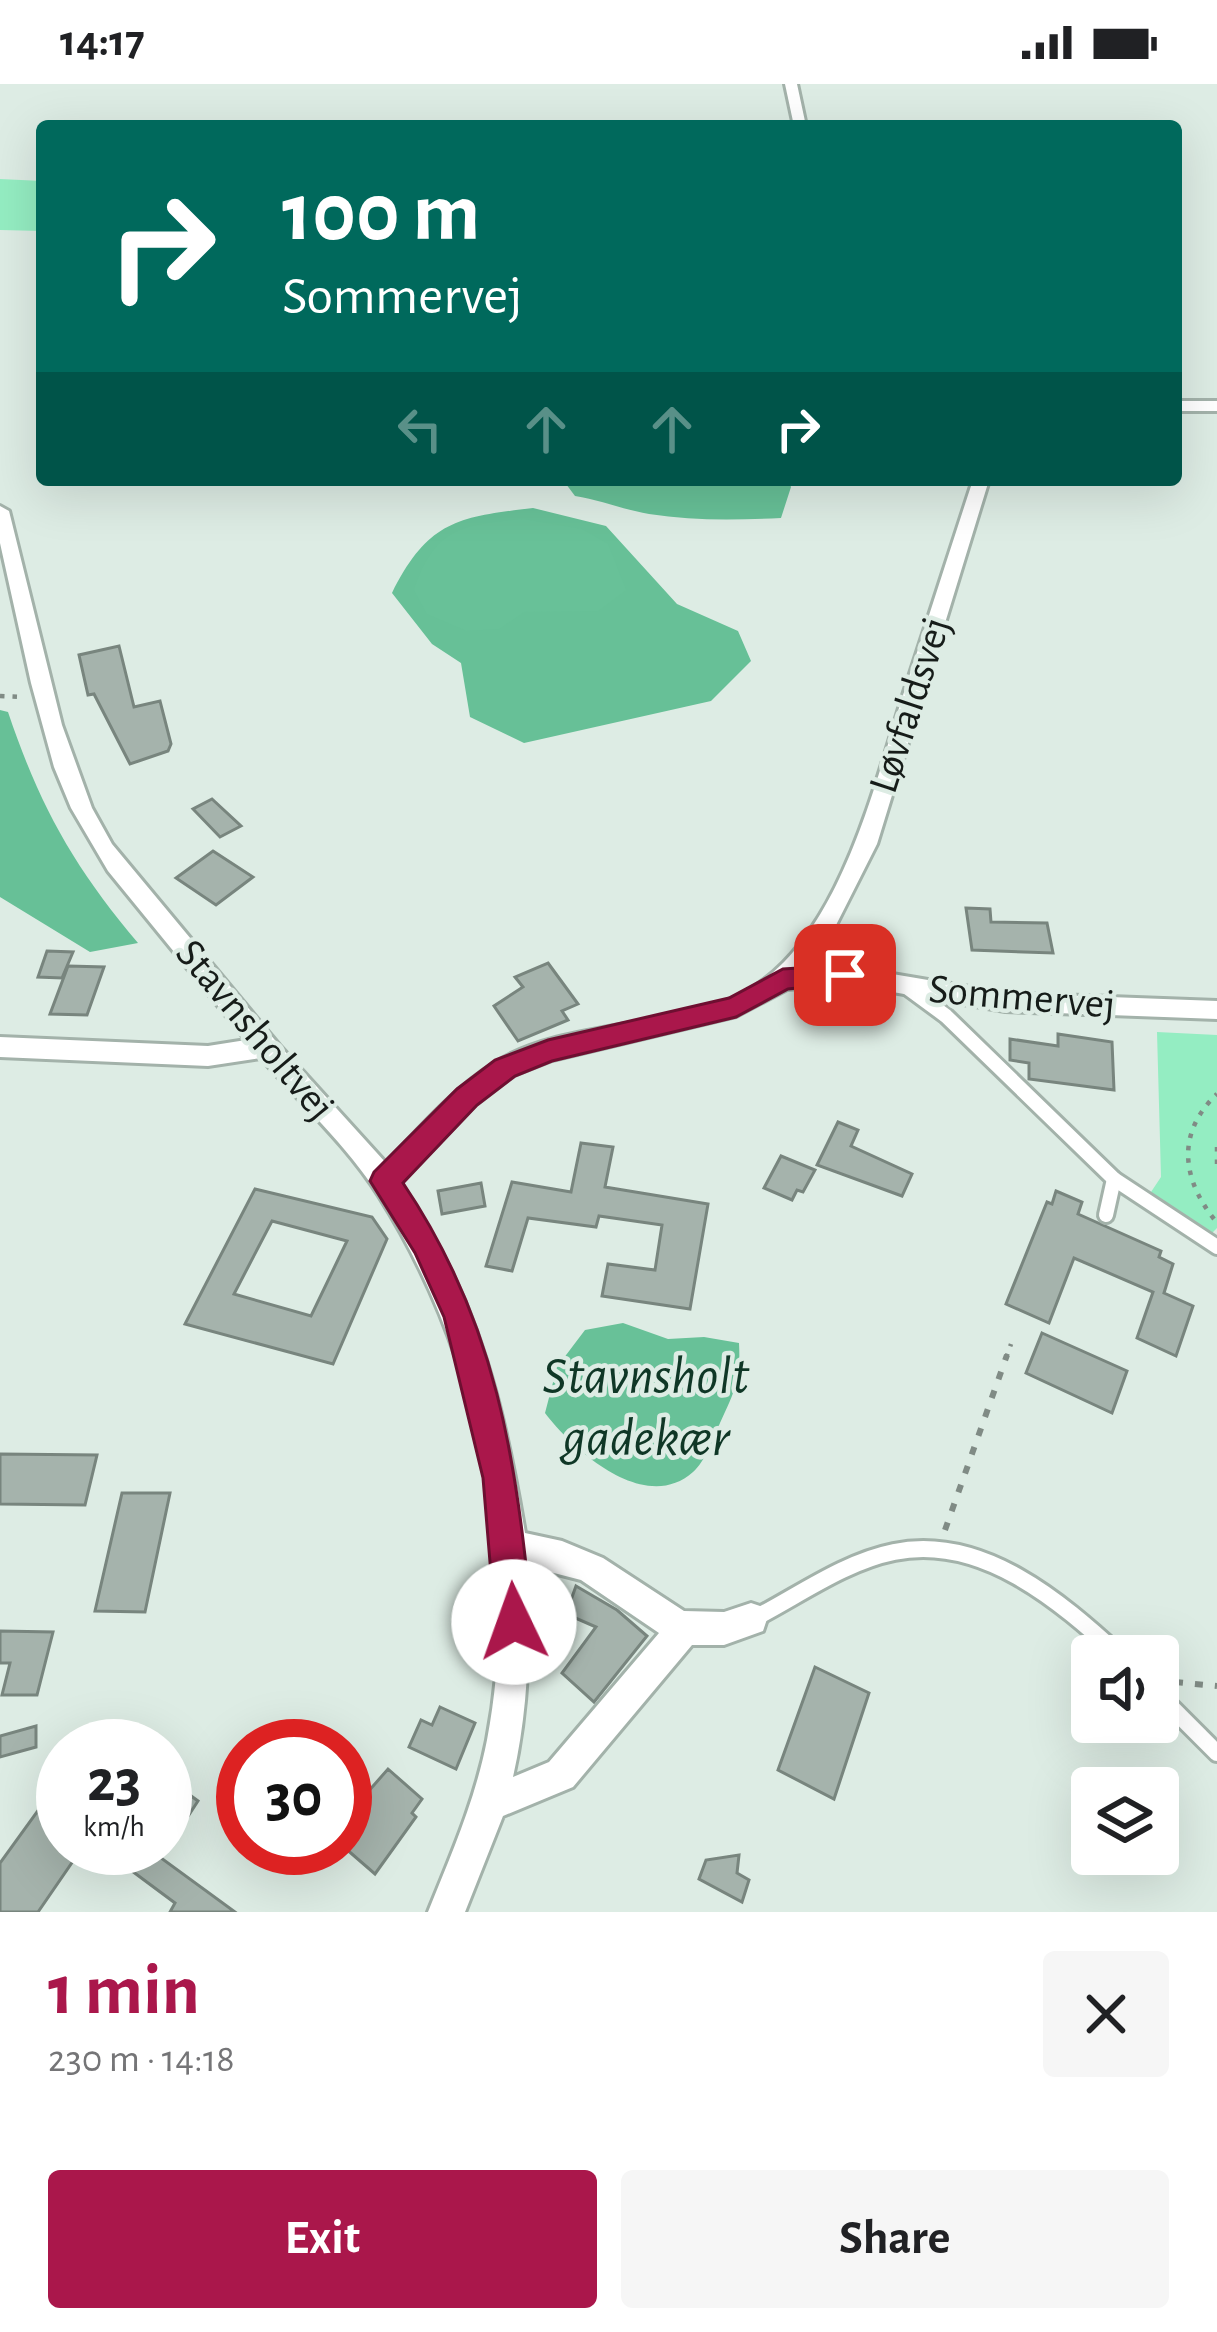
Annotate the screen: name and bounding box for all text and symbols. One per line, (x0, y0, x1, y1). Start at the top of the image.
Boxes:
text: 14:17 (60, 19, 145, 64)
icon: right (84, 168, 240, 324)
text: 100 m (282, 172, 480, 256)
text: Sommervej (282, 270, 523, 324)
icon: left (387, 396, 453, 462)
icon: ahead (513, 396, 579, 462)
icon: ahead (639, 396, 705, 462)
icon: right (765, 396, 831, 462)
street label: Løvfaldsvej (862, 612, 958, 798)
pin (794, 924, 896, 1026)
street label: Stavnsholtvej (168, 932, 342, 1128)
icon: arrive (812, 942, 878, 1008)
street label: Sommervej (927, 968, 1117, 1026)
water label: Stavnsholt gadekær (542, 1350, 750, 1466)
position arrow (451, 1559, 577, 1685)
map controls (1071, 1635, 1179, 1875)
button: sound (1071, 1635, 1179, 1743)
speed limit sign: 30 (216, 1719, 372, 1875)
text: 23 (87, 1752, 141, 1812)
button: layers (1071, 1767, 1179, 1875)
text: km/h (83, 1812, 145, 1842)
button: close (1043, 1951, 1169, 2077)
text: 1 min (48, 1955, 200, 2027)
text: 230 m · 14:18 (48, 2040, 235, 2079)
button: Exit (48, 2170, 597, 2308)
button: Share (621, 2170, 1169, 2308)

